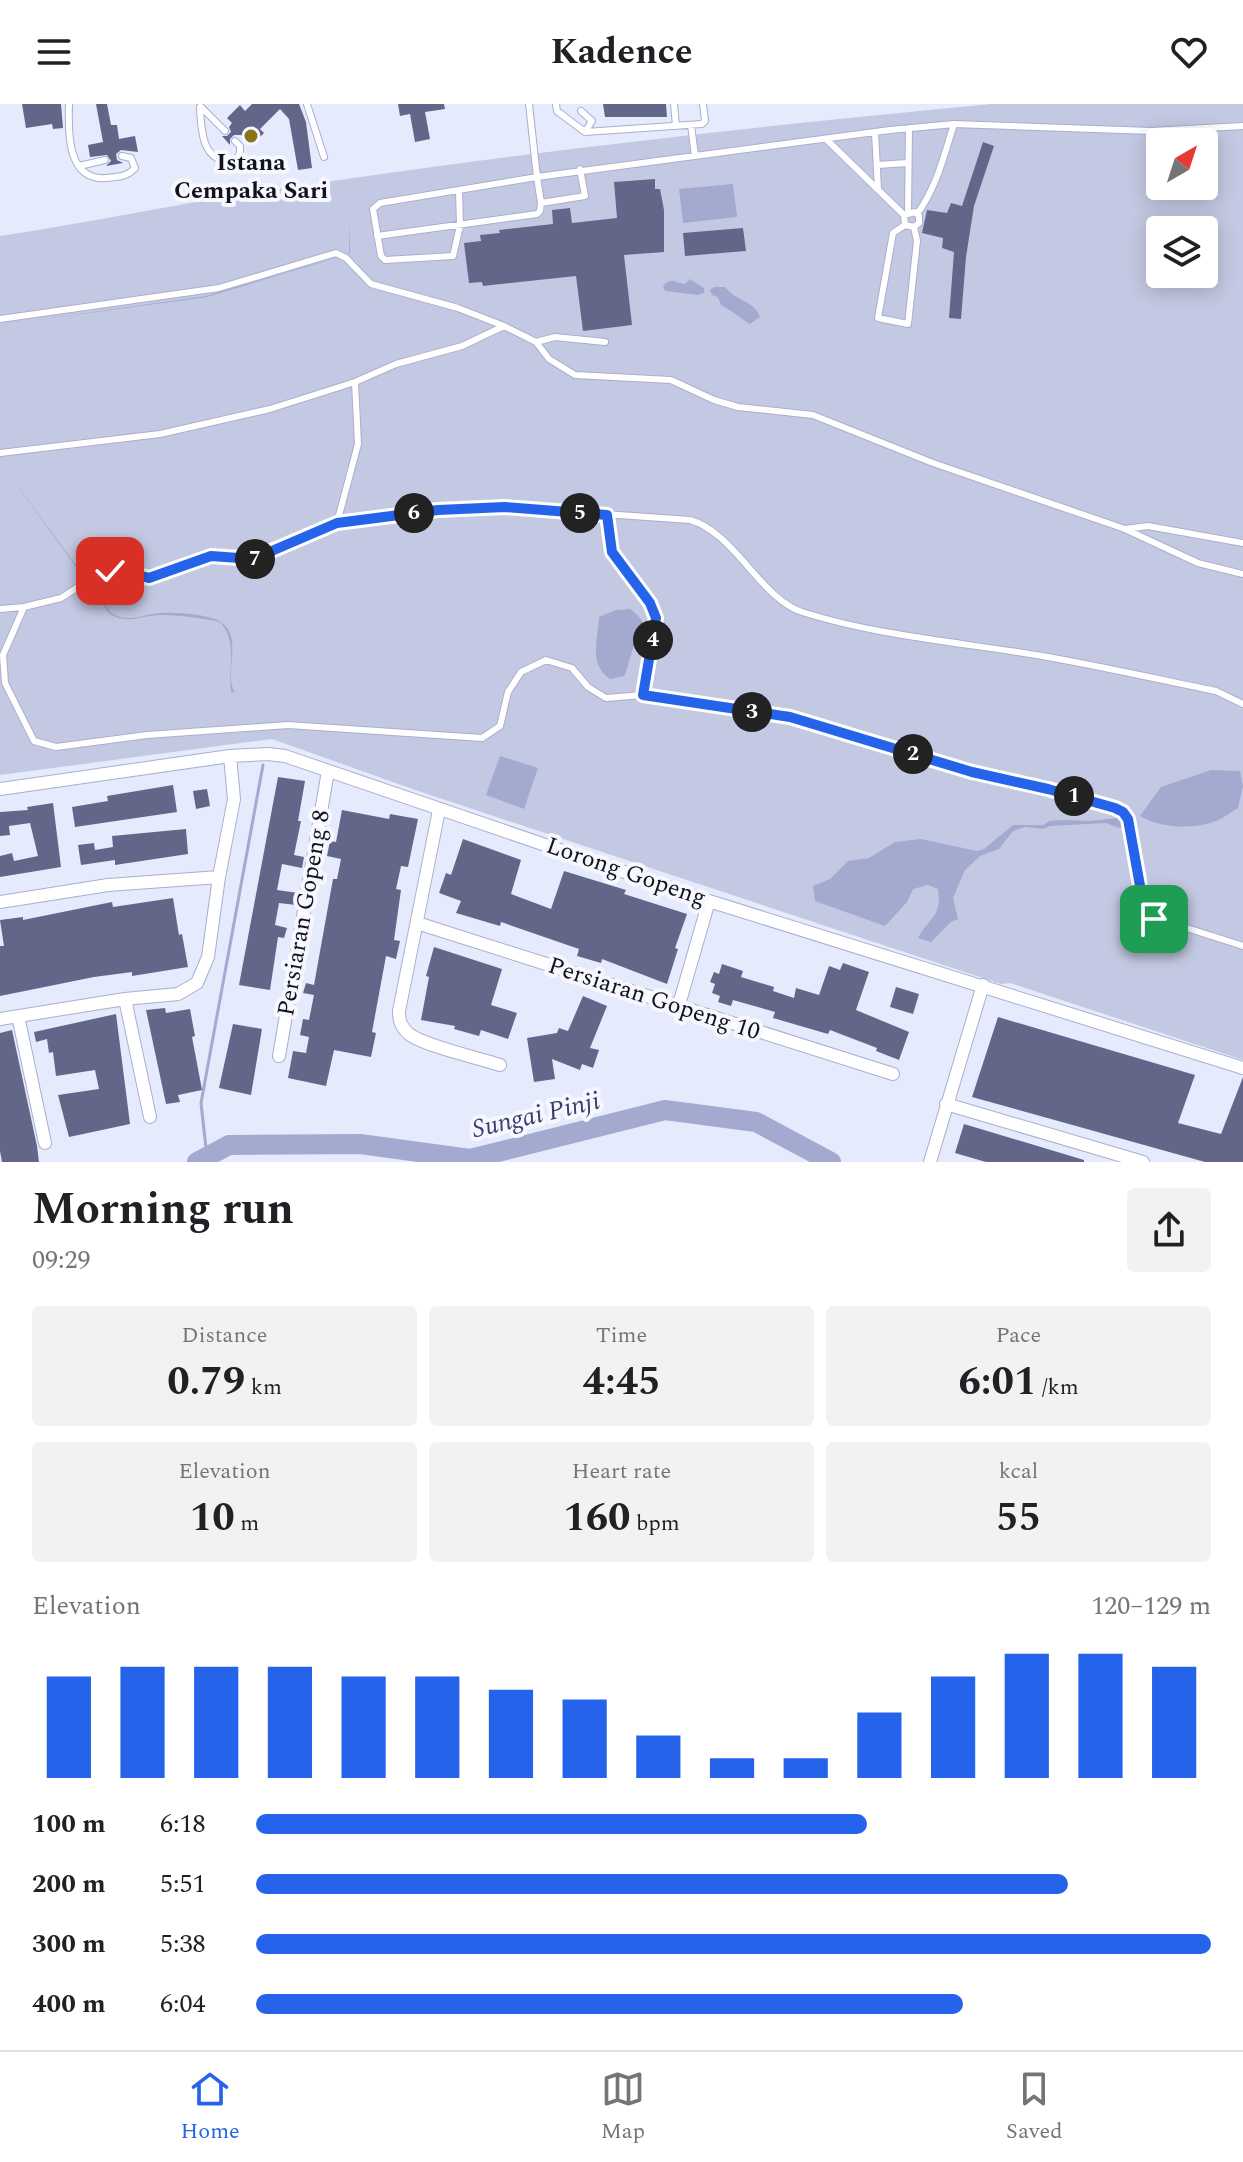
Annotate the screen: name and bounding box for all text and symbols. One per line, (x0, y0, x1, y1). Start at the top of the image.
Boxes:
text: Kadence (550, 25, 693, 80)
icon: menu (32, 30, 76, 74)
icon: heart (1167, 30, 1211, 74)
marker: Istana Cempaka Sari (242, 127, 260, 145)
north arrow (1146, 128, 1218, 200)
map controls (1146, 128, 1218, 288)
place label: Istana Cempaka Sari (174, 145, 328, 209)
button: layers (1146, 216, 1218, 288)
pin: 6 (394, 493, 434, 533)
pin: 5 (560, 493, 600, 533)
text: 6 (408, 496, 420, 529)
text: 5 (574, 496, 586, 529)
pin (76, 537, 144, 605)
pin: 7 (235, 539, 275, 579)
text: 7 (249, 542, 261, 575)
icon: check (88, 549, 132, 593)
pin: 4 (633, 620, 673, 660)
text: 4 (647, 623, 659, 656)
pin: 3 (732, 692, 772, 732)
text: 3 (746, 695, 758, 728)
pin: 2 (893, 734, 933, 774)
text: 2 (907, 737, 919, 770)
pin: 1 (1054, 776, 1094, 816)
text: 1 (1068, 779, 1080, 812)
street label: Persiaran Gopeng 8 (268, 807, 340, 1019)
street label: Lorong Gopeng (541, 828, 711, 916)
pin (1120, 885, 1188, 953)
icon: arrive (1132, 897, 1176, 941)
street label: Persiaran Gopeng 10 (543, 948, 765, 1050)
water label: Sungai Pinji (468, 1081, 604, 1149)
text: Morning run (32, 1176, 294, 1243)
button: share (1127, 1188, 1211, 1272)
text: 09:29 (32, 1240, 91, 1280)
text: Distance (182, 1319, 267, 1352)
text: Time (596, 1319, 647, 1352)
text: Pace (996, 1319, 1041, 1352)
text: 0.79 (167, 1352, 245, 1413)
text: 4:45 (582, 1352, 661, 1413)
text: 6:01 (958, 1352, 1036, 1413)
text: km (245, 1371, 282, 1404)
text: /km (1036, 1371, 1079, 1404)
text: Elevation (178, 1455, 271, 1488)
text: Heart rate (572, 1455, 671, 1488)
text: kcal (999, 1455, 1038, 1488)
text: 10 (190, 1488, 235, 1549)
text: 160 (563, 1488, 631, 1549)
text: 55 (996, 1488, 1041, 1549)
text: m (235, 1507, 259, 1540)
text: bpm (631, 1507, 680, 1540)
text: Elevation (32, 1586, 141, 1626)
text: 120–129 m (1091, 1586, 1211, 1626)
text: 100 m (32, 1804, 106, 1844)
text: 6:18 (160, 1804, 206, 1844)
text: 200 m (32, 1864, 106, 1904)
text: 5:51 (160, 1864, 206, 1904)
text: 300 m (32, 1924, 106, 1964)
text: 5:38 (160, 1924, 206, 1964)
text: 400 m (32, 1984, 106, 2024)
text: 6:04 (160, 1984, 206, 2024)
tab: Home (180, 2067, 240, 2148)
tab: Map (601, 2067, 645, 2148)
tab: Saved (1006, 2067, 1062, 2148)

